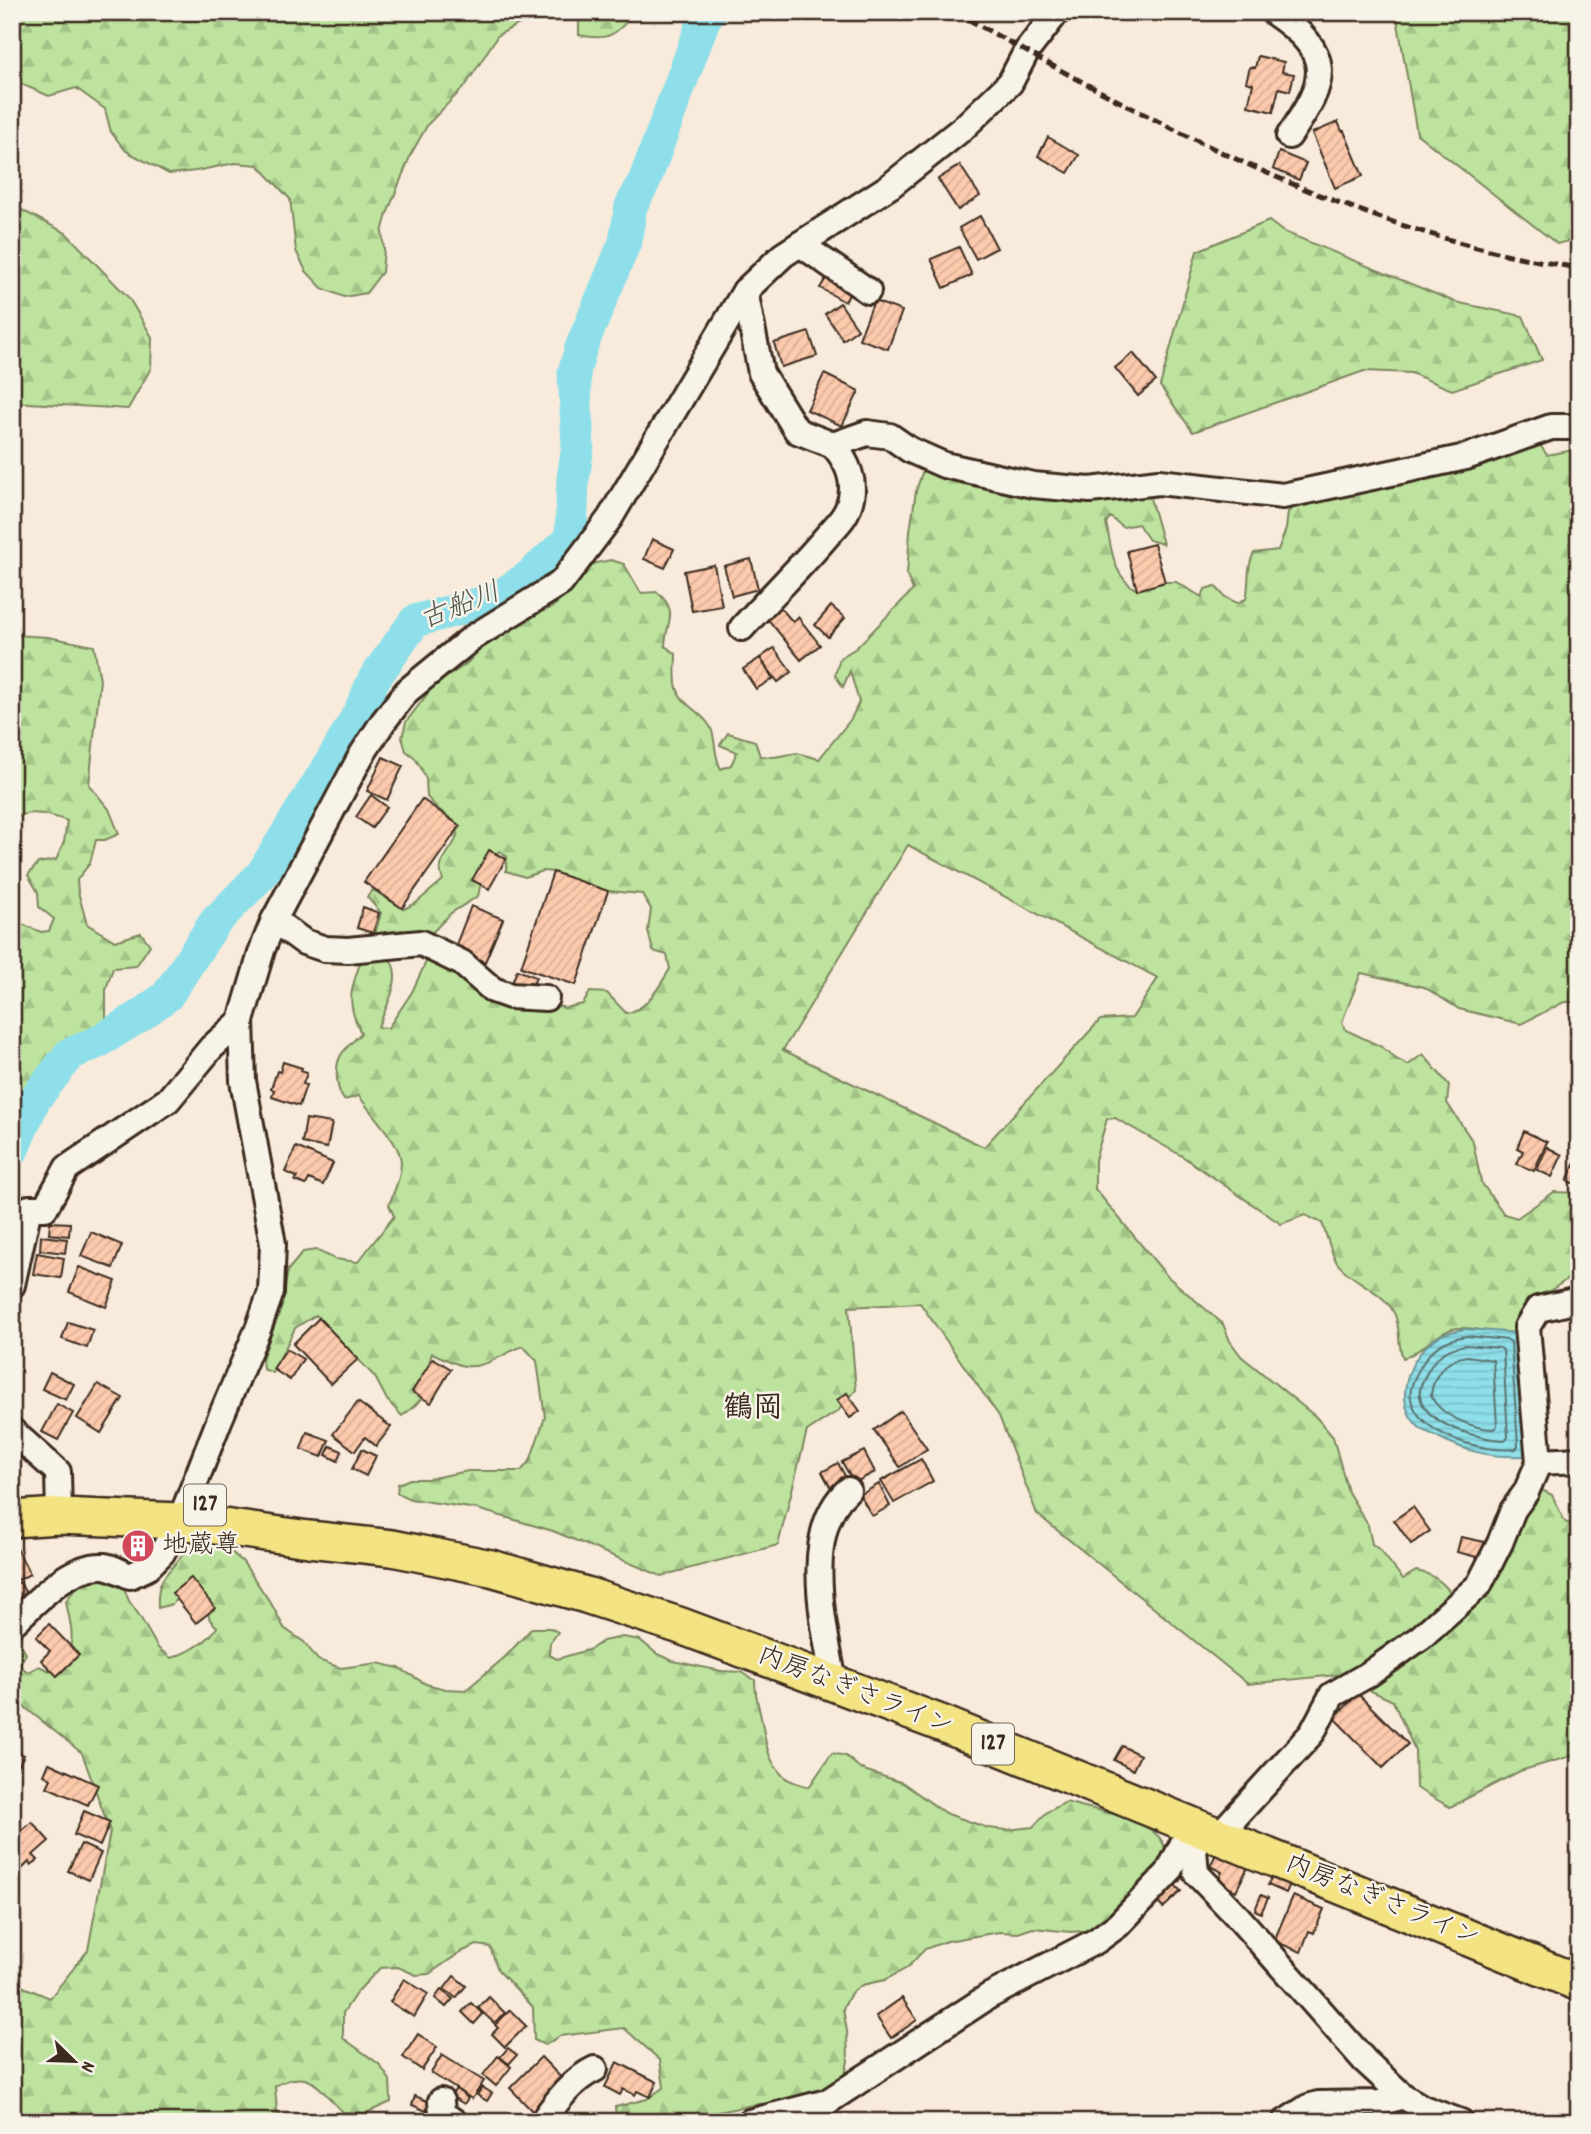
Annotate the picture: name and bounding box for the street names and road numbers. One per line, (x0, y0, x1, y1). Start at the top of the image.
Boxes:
road number: 127 (184, 1484, 226, 1526)
street label: 内房なぎさライン (752, 1638, 958, 1746)
road number: 127 (972, 1724, 1014, 1764)
street label: 内房なぎさライン (1279, 1846, 1485, 1958)

